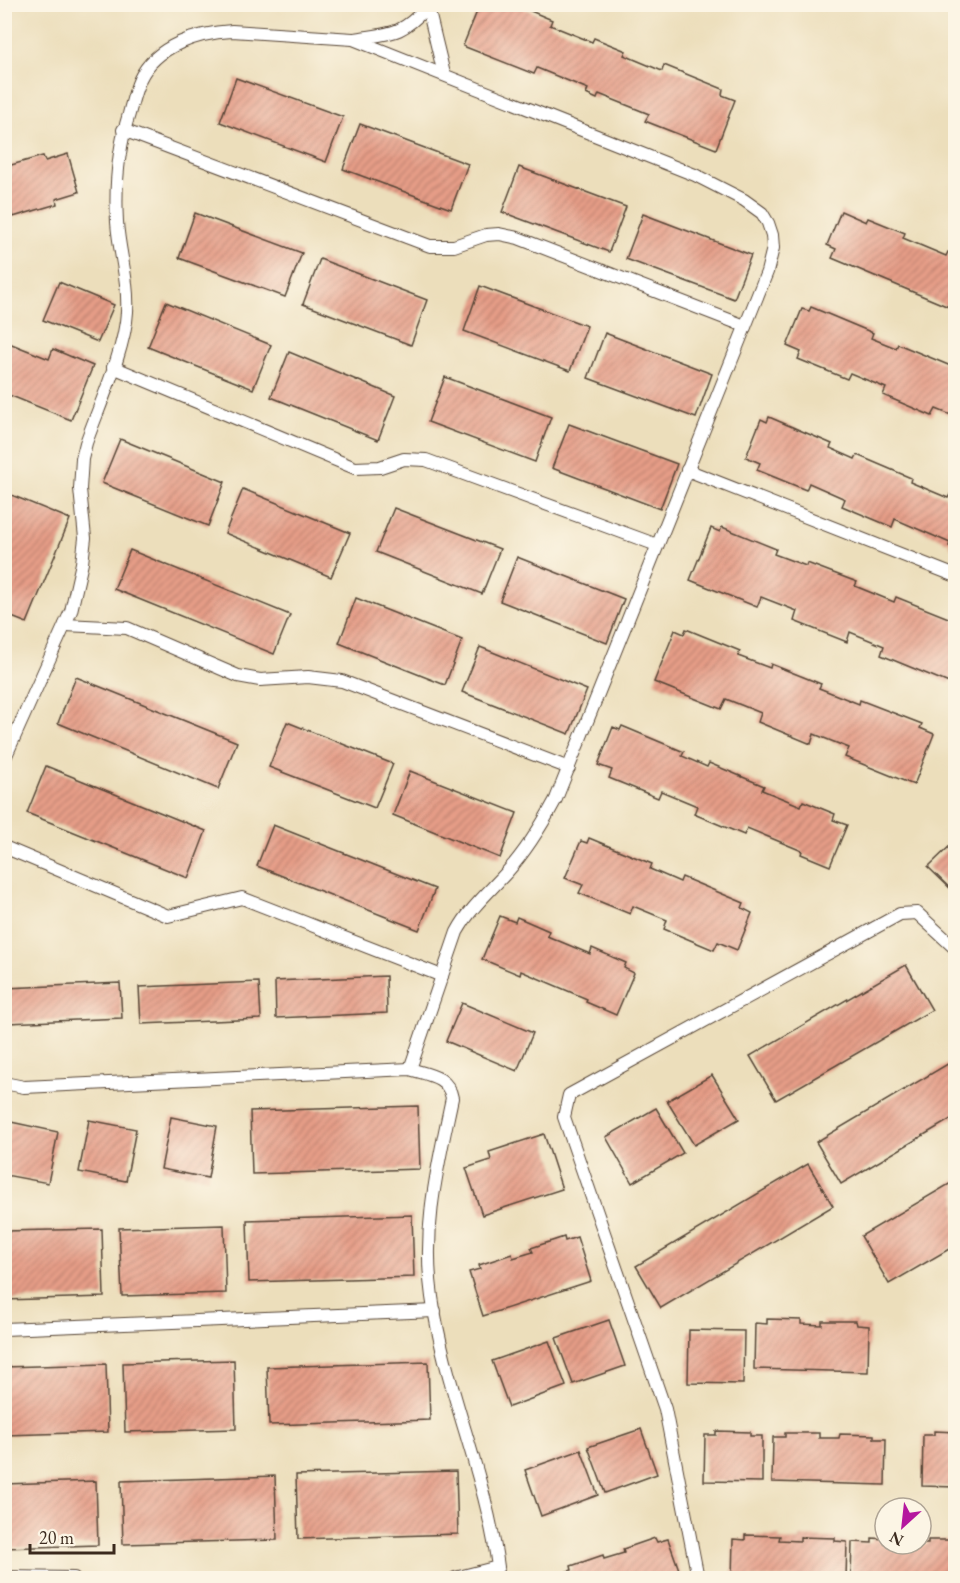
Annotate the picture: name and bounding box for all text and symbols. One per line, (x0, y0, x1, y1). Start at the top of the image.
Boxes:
north arrow (873, 1496, 933, 1556)
scale bar (30, 1517, 114, 1555)
text: 20 m (39, 1526, 74, 1549)
text: N (886, 1527, 907, 1551)

